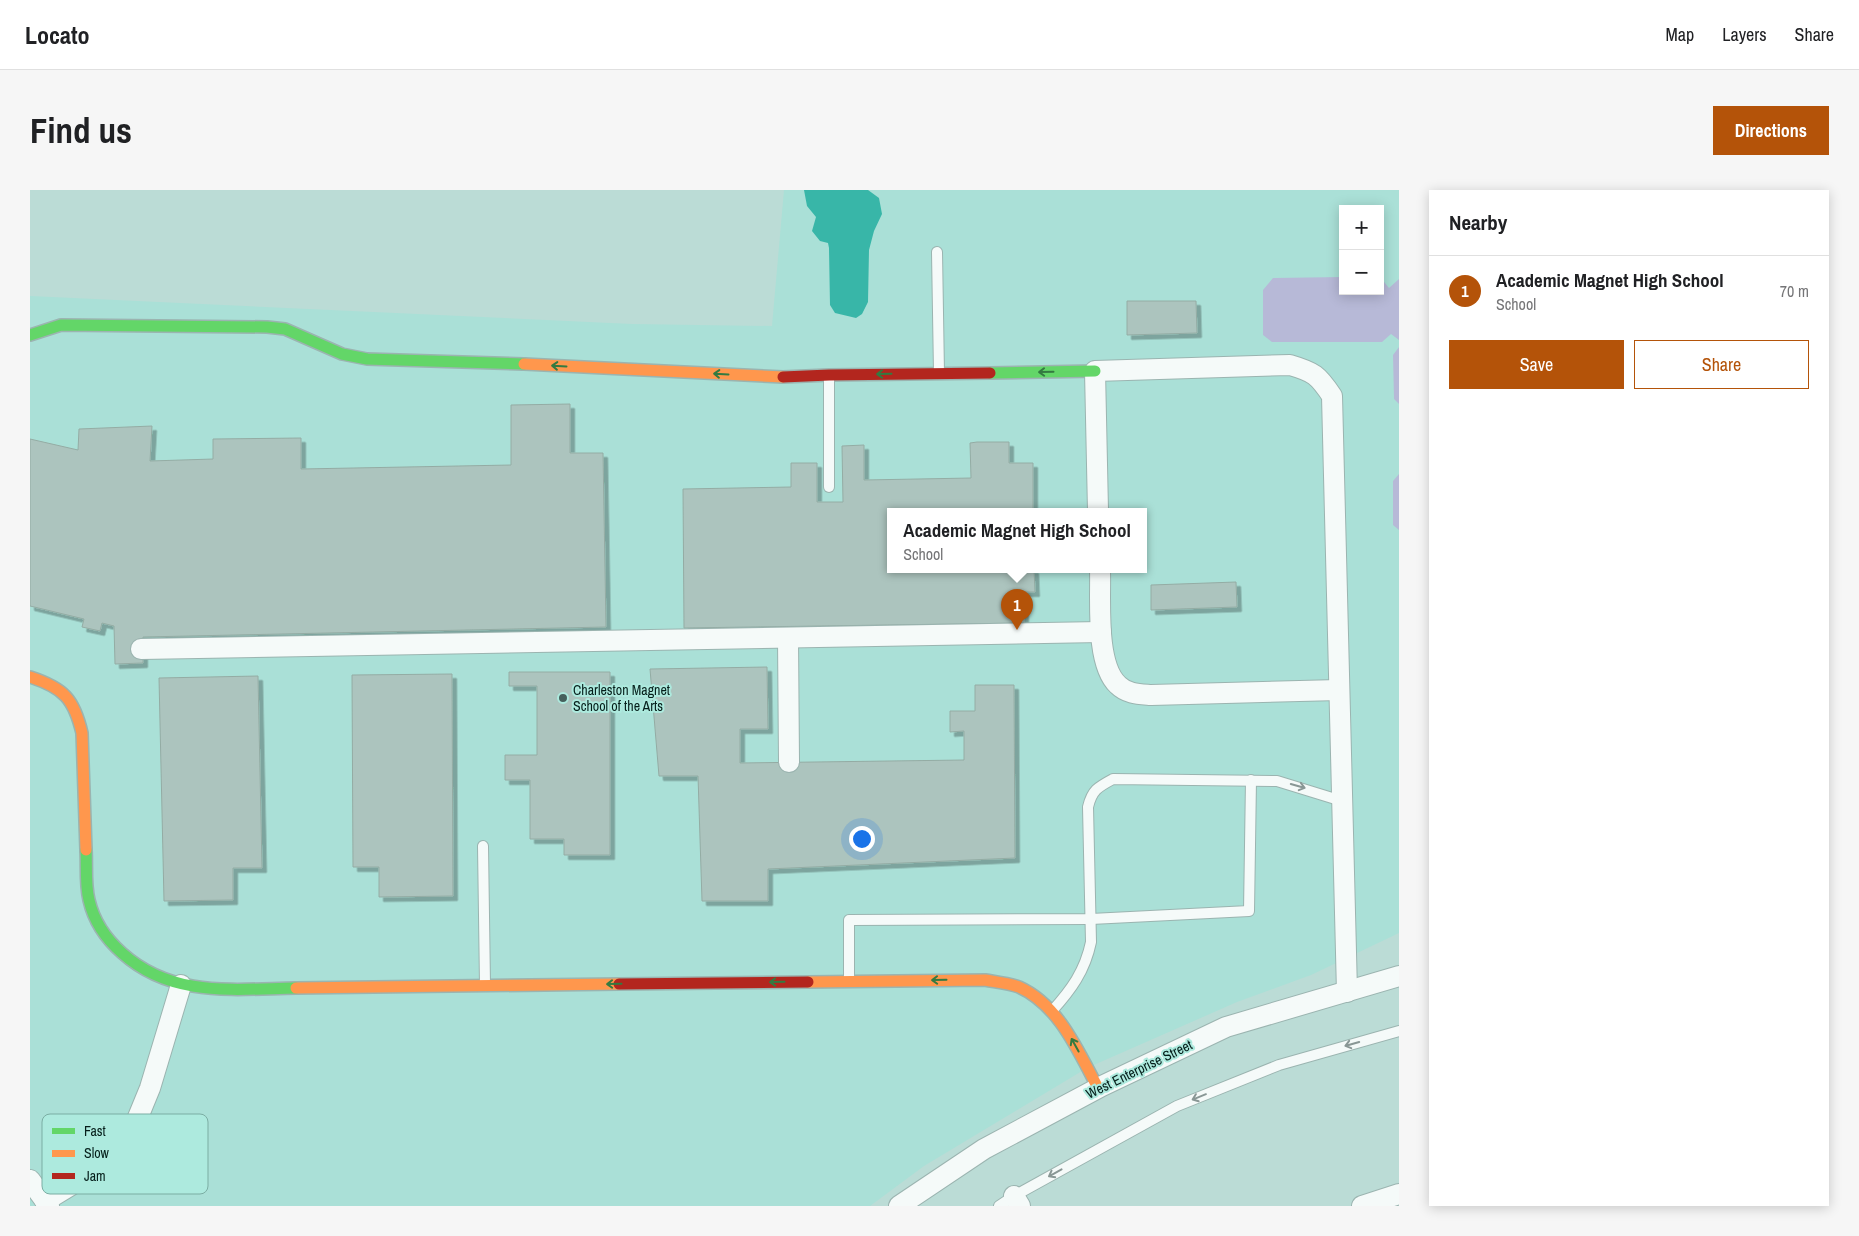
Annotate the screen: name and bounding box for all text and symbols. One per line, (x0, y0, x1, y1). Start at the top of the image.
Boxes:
text: Locato (25, 19, 90, 51)
text: Map (1666, 22, 1694, 47)
text: Layers (1722, 22, 1767, 47)
text: Share (1795, 22, 1834, 47)
button: Directions (1713, 106, 1829, 155)
text: Find us (30, 107, 132, 154)
map controls (1339, 205, 1384, 295)
button: + (1339, 205, 1384, 250)
text: Nearby (1449, 208, 1507, 237)
button: − (1339, 250, 1384, 295)
text: Academic Magnet High School (1496, 267, 1724, 293)
text: 1 (1461, 280, 1469, 302)
text: 70 m (1780, 280, 1809, 302)
text: School (1496, 293, 1536, 315)
button: Save (1449, 340, 1624, 389)
button: Share (1634, 340, 1809, 389)
one-way arrow (551, 361, 568, 371)
one-way arrow (1038, 367, 1054, 377)
one-way arrow (713, 369, 730, 379)
one-way arrow (876, 369, 892, 379)
popup (887, 508, 1147, 573)
text: Academic Magnet High School (903, 517, 1131, 543)
text: School (903, 543, 943, 565)
pin: 1 (1001, 589, 1033, 630)
place label: Charleston Magnet School of the Arts (573, 681, 670, 715)
marker: Charleston Magnet School of the Arts (557, 692, 569, 704)
one-way arrow (1289, 782, 1305, 792)
your location (849, 826, 875, 852)
one-way arrow (932, 975, 948, 985)
one-way arrow (769, 977, 786, 987)
one-way arrow (607, 979, 623, 989)
street label: West Enterprise Street (1083, 1035, 1195, 1103)
one-way arrow (1069, 1039, 1079, 1053)
one-way arrow (1344, 1039, 1360, 1049)
one-way arrow (1192, 1093, 1207, 1102)
legend (42, 1114, 208, 1194)
text: Fast (84, 1122, 106, 1140)
text: Slow (84, 1144, 110, 1162)
text: Jam (84, 1167, 106, 1185)
one-way arrow (1048, 1168, 1063, 1178)

